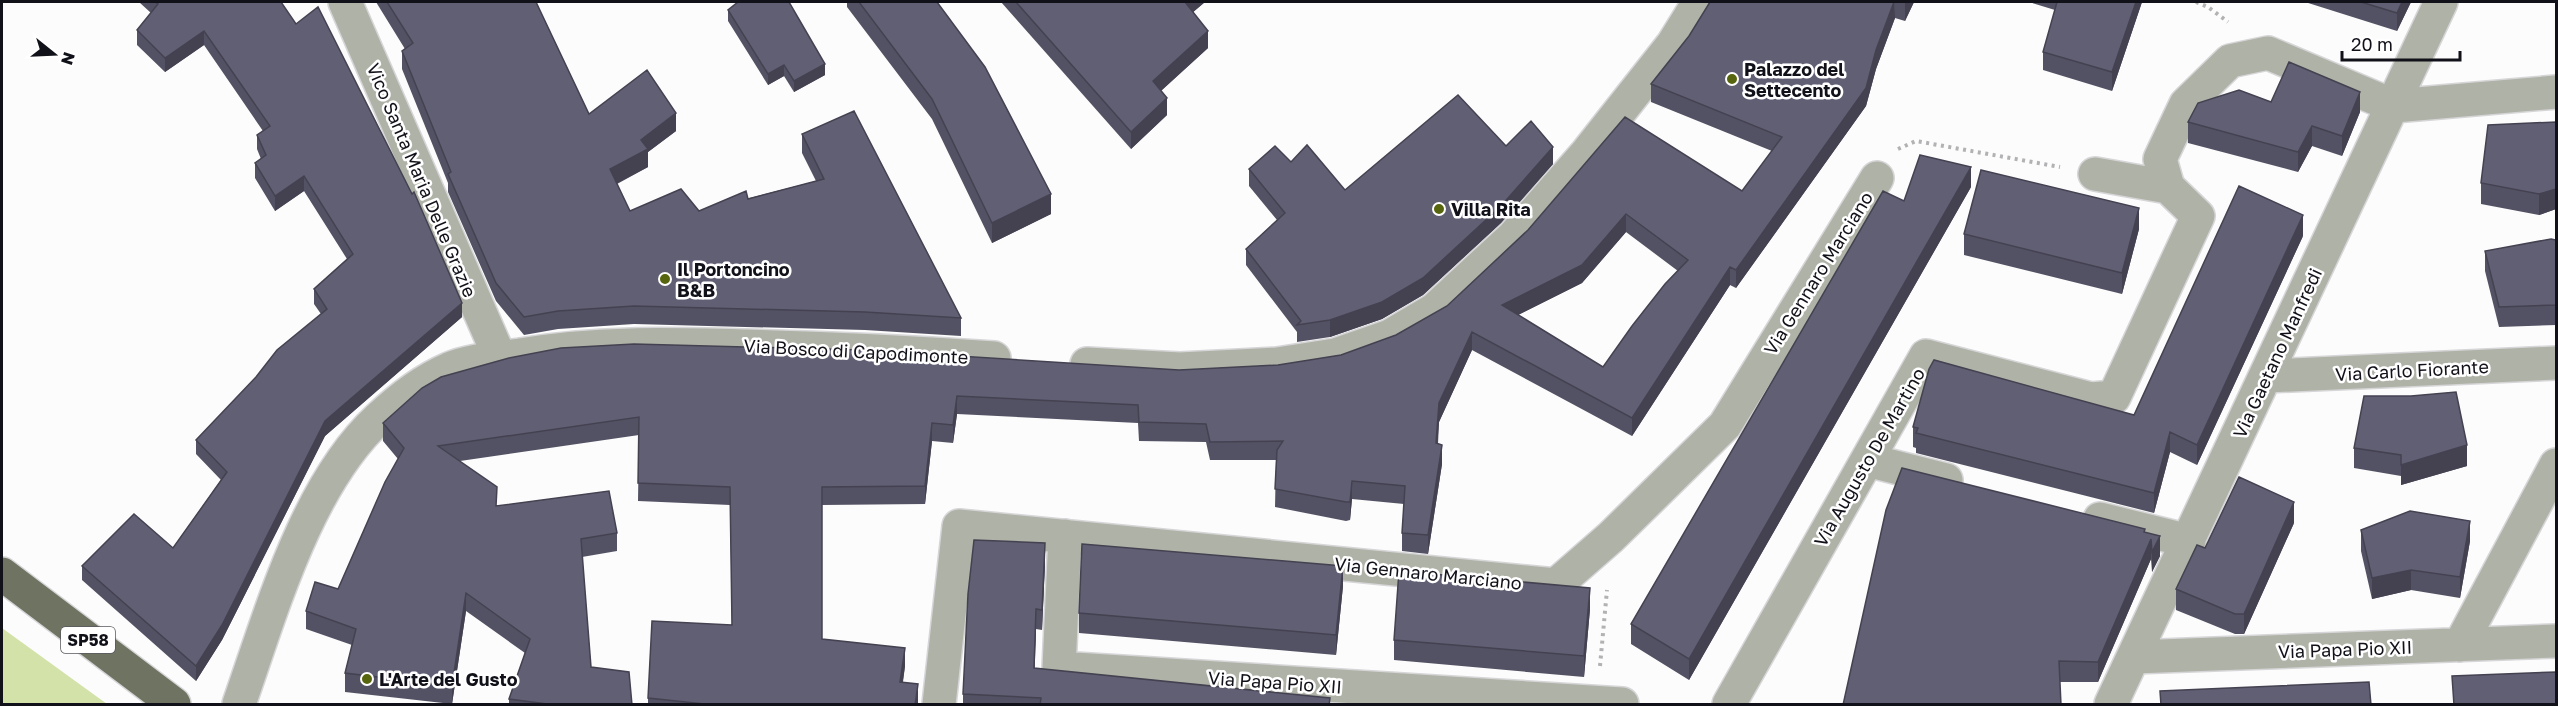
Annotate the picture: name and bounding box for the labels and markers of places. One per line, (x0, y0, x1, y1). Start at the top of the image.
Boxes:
place label: Palazzo del Settecento (1744, 58, 1844, 101)
marker: Palazzo del Settecento (1725, 72, 1739, 86)
place label: Villa Rita (1451, 198, 1531, 220)
marker: Villa Rita (1432, 202, 1446, 216)
place label: Il Portoncino B&B (677, 258, 790, 301)
marker: Il Portoncino B&B (658, 272, 672, 286)
place label: L'Arte del Gusto (379, 668, 518, 690)
marker: L'Arte del Gusto (360, 672, 374, 686)

